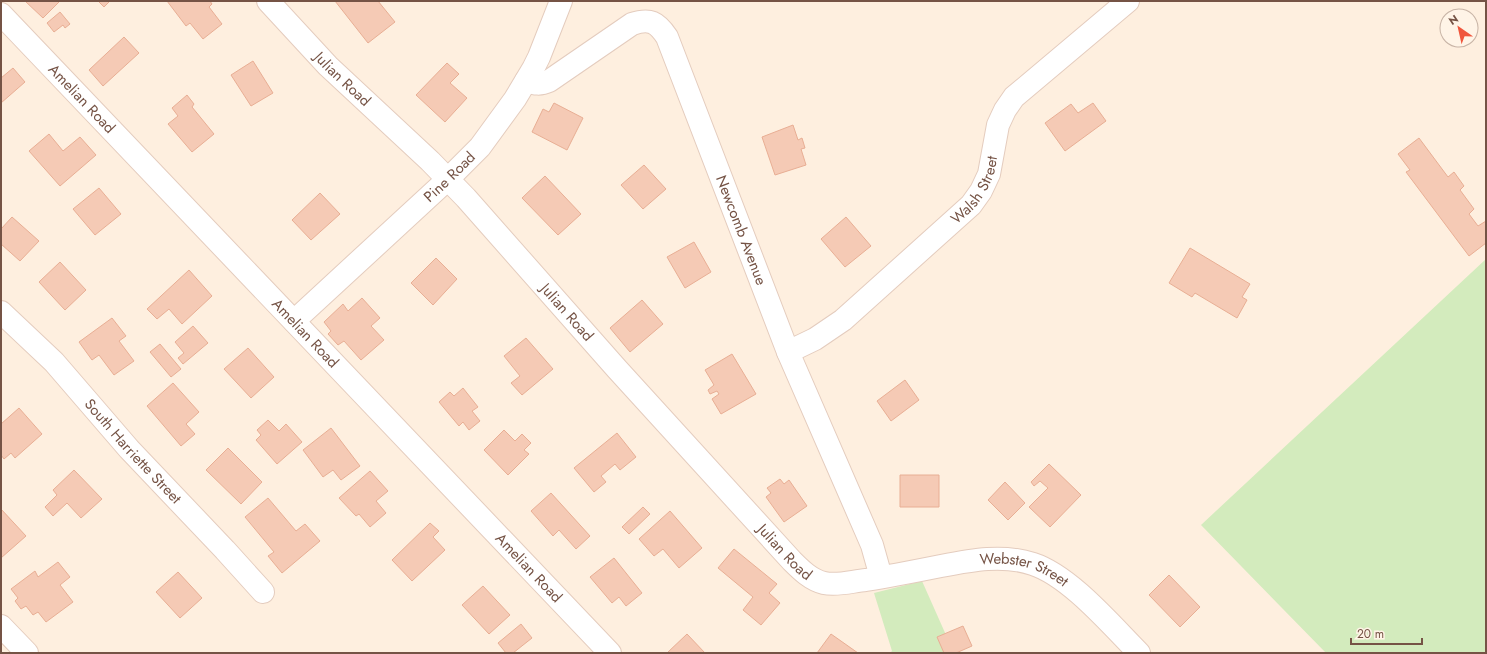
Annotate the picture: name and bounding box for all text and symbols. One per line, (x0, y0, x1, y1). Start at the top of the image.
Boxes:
north arrow (1439, 8, 1479, 48)
text: N (1445, 11, 1462, 29)
street label: Julian Road (308, 45, 376, 112)
street label: Amelian Road (43, 59, 120, 138)
street label: Pine Road (419, 147, 480, 207)
street label: Walsh Street (946, 154, 1003, 229)
street label: Newcomb Avenue (710, 172, 772, 289)
street label: Julian Road (534, 277, 599, 346)
street label: Amelian Road (267, 294, 344, 373)
street label: South Harriette Street (79, 394, 187, 509)
street label: Julian Road (751, 518, 817, 586)
street label: Amelian Road (490, 528, 567, 607)
street label: Webster Street (979, 548, 1074, 592)
scale bar (1351, 620, 1422, 646)
text: 20 m (1357, 625, 1384, 643)

